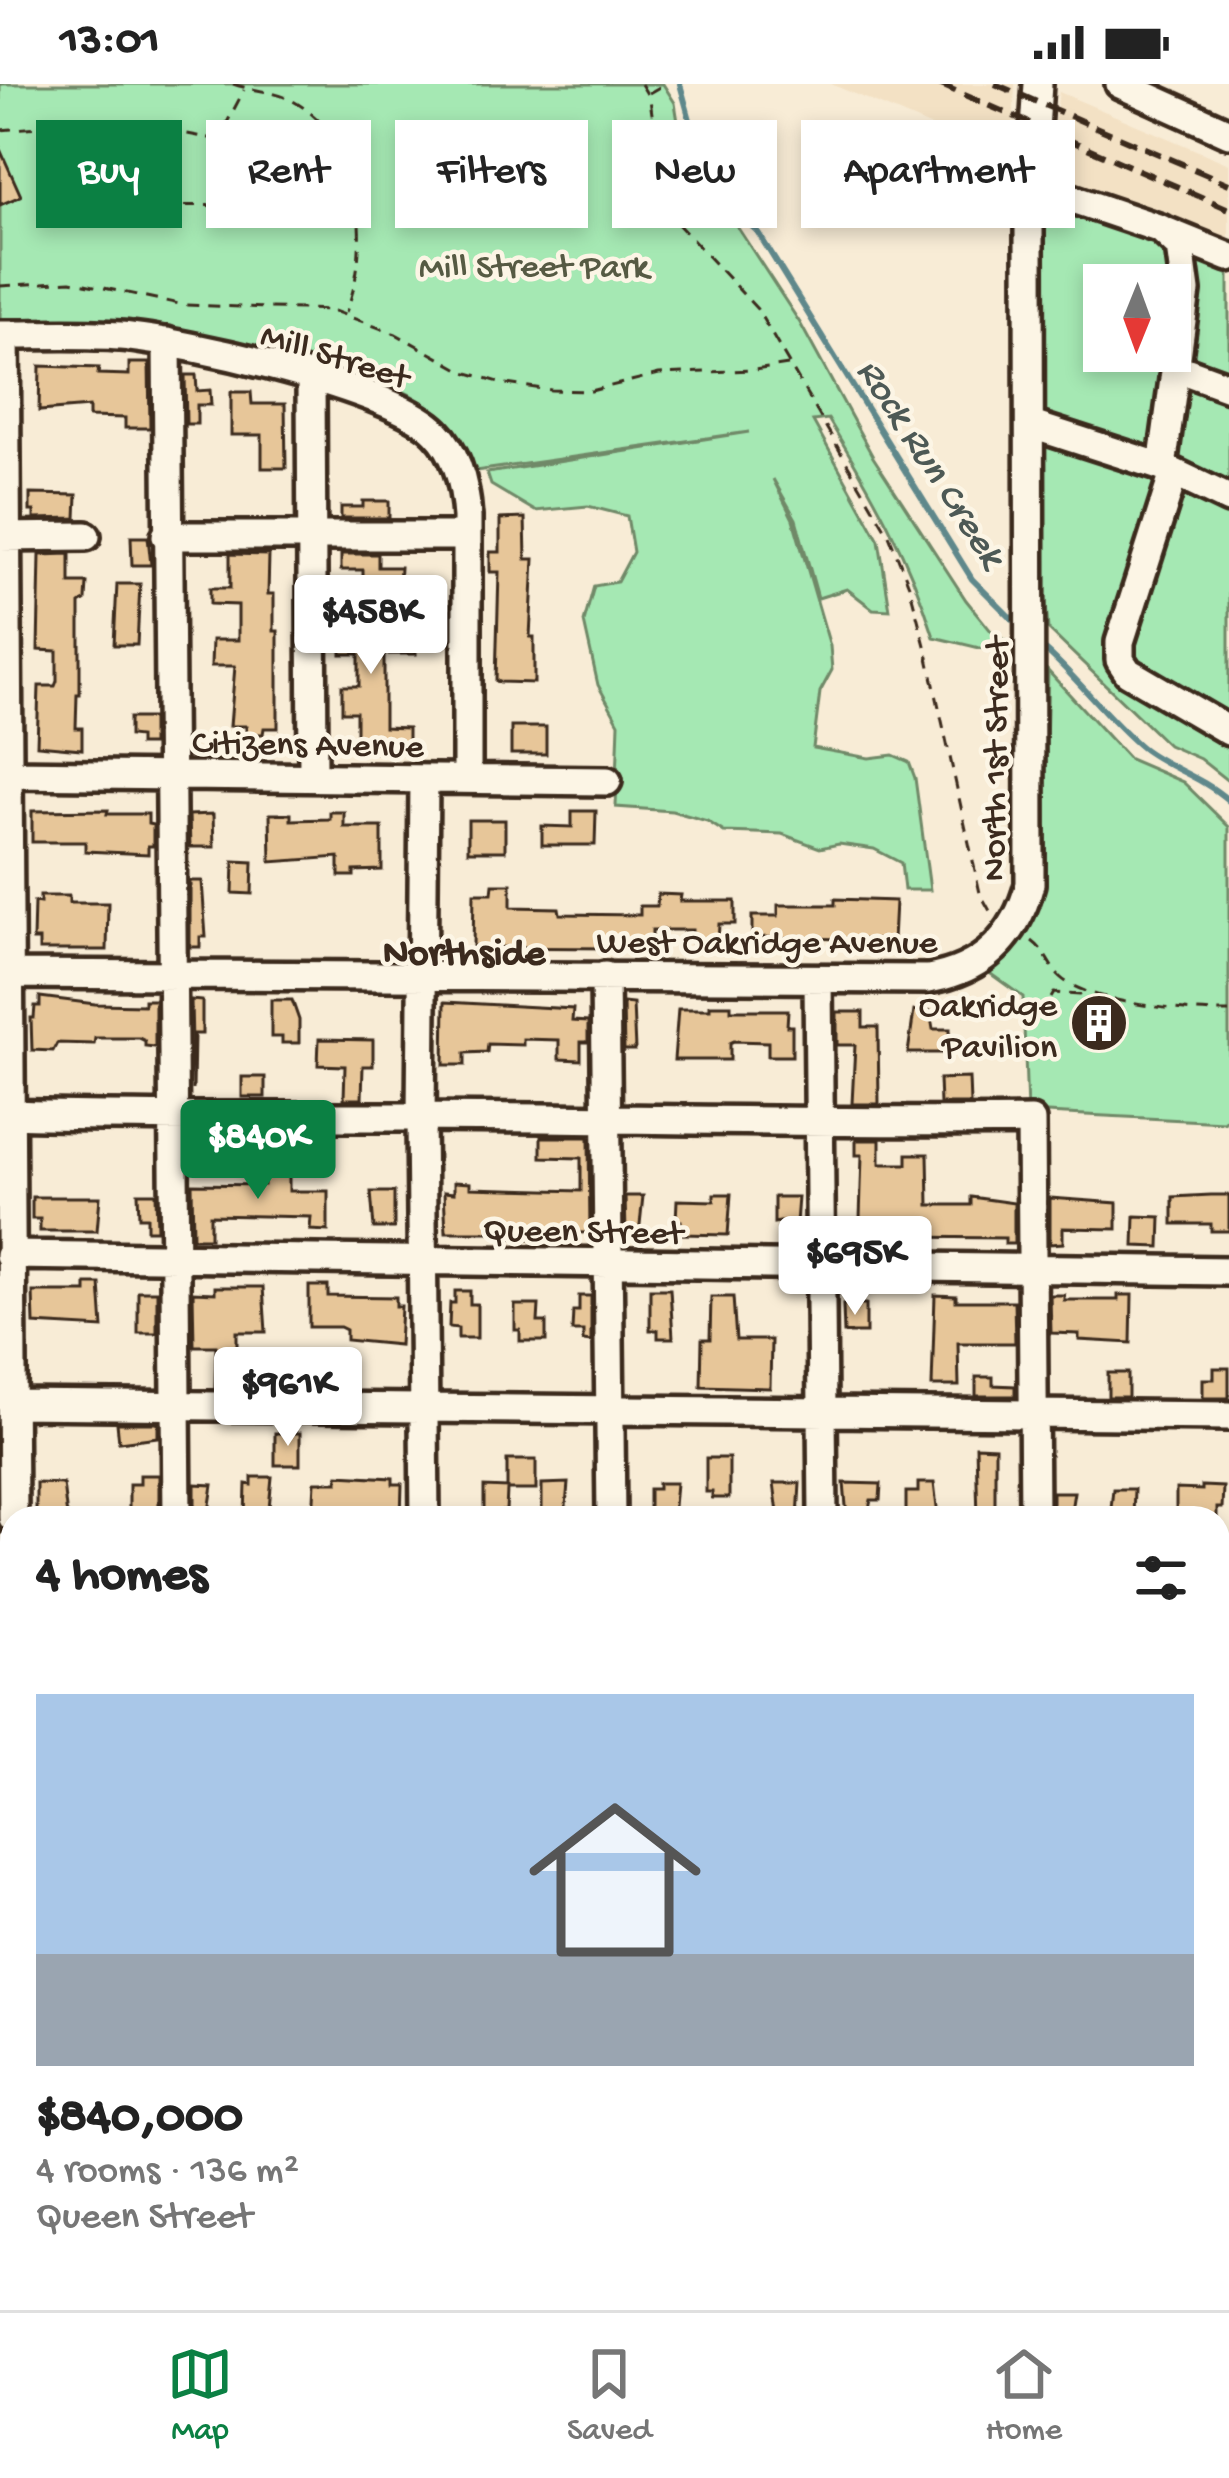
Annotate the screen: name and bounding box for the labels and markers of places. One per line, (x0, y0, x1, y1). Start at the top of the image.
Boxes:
pin: $458K (287, 575, 455, 677)
place label: Oakridge Pavilion (919, 987, 1057, 1071)
building icon: Oakridge Pavilion (1068, 992, 1130, 1054)
pin: $840K (174, 1100, 342, 1202)
pin: $695K (771, 1216, 939, 1318)
pin: $961K (204, 1347, 372, 1449)

